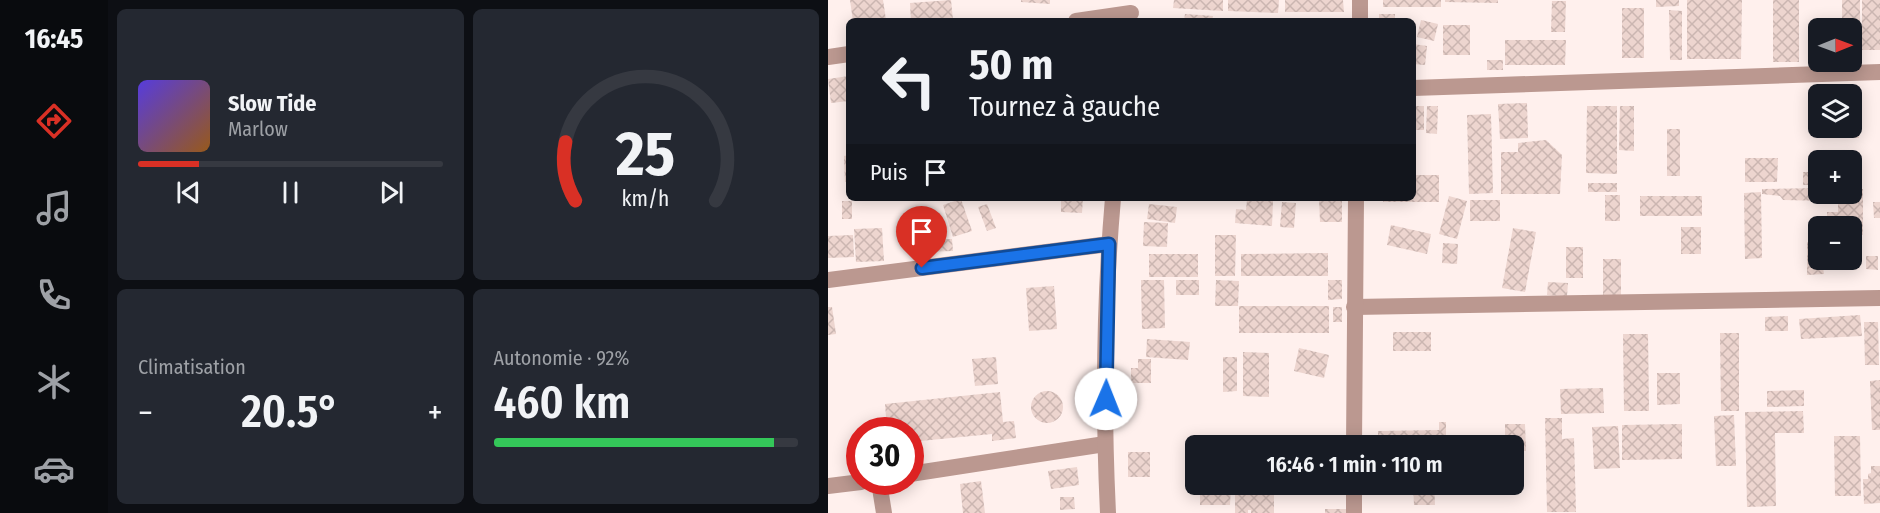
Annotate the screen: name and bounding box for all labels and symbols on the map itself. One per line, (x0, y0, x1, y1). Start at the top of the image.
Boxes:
north arrow (1808, 18, 1862, 72)
pin (896, 206, 947, 268)
position arrow (1074, 367, 1138, 431)
speed limit sign: 30 (846, 417, 924, 495)

